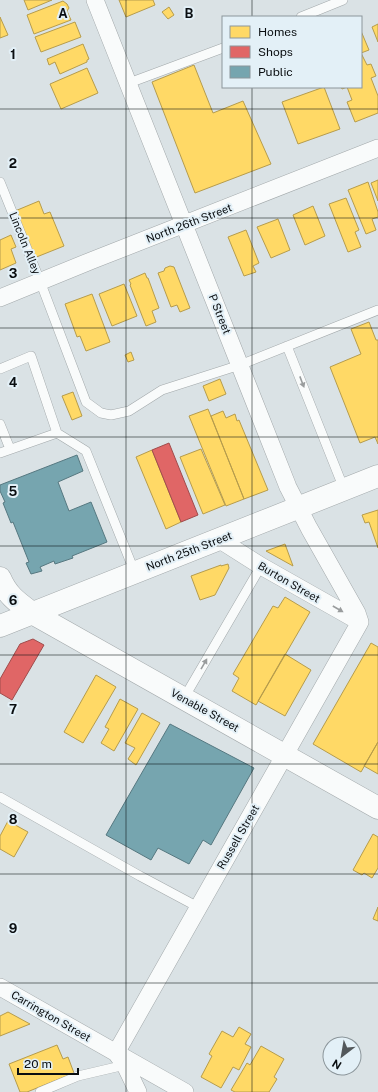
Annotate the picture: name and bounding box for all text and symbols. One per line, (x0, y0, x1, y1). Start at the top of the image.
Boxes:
text: A (58, 6, 68, 21)
text: B (185, 6, 194, 21)
legend (222, 16, 362, 88)
text: Homes (258, 25, 297, 39)
text: Shops (258, 45, 293, 59)
text: 1 (10, 47, 16, 62)
text: Public (258, 65, 293, 79)
text: 2 (9, 156, 17, 171)
street label: North 26th Street (145, 201, 233, 245)
street label: Lincoln Alley (7, 210, 43, 276)
text: 3 (9, 266, 18, 281)
street label: P Street (207, 292, 233, 336)
text: 4 (9, 375, 18, 390)
one-way arrow (299, 376, 305, 388)
text: 5 (9, 484, 18, 499)
street label: North 25th Street (144, 529, 234, 573)
street label: Burton Street (256, 559, 322, 605)
text: 6 (9, 593, 18, 608)
one-way arrow (332, 606, 344, 613)
one-way arrow (200, 659, 208, 669)
street label: Venable Street (169, 686, 241, 734)
text: 7 (9, 702, 17, 717)
street label: Russell Street (215, 803, 261, 871)
text: 8 (9, 812, 18, 827)
text: 9 (9, 921, 17, 936)
street label: Carrington Street (9, 988, 93, 1044)
north arrow (322, 1036, 362, 1076)
scale bar (18, 1050, 78, 1076)
text: 20 m (24, 1057, 52, 1071)
text: N (330, 1057, 344, 1072)

